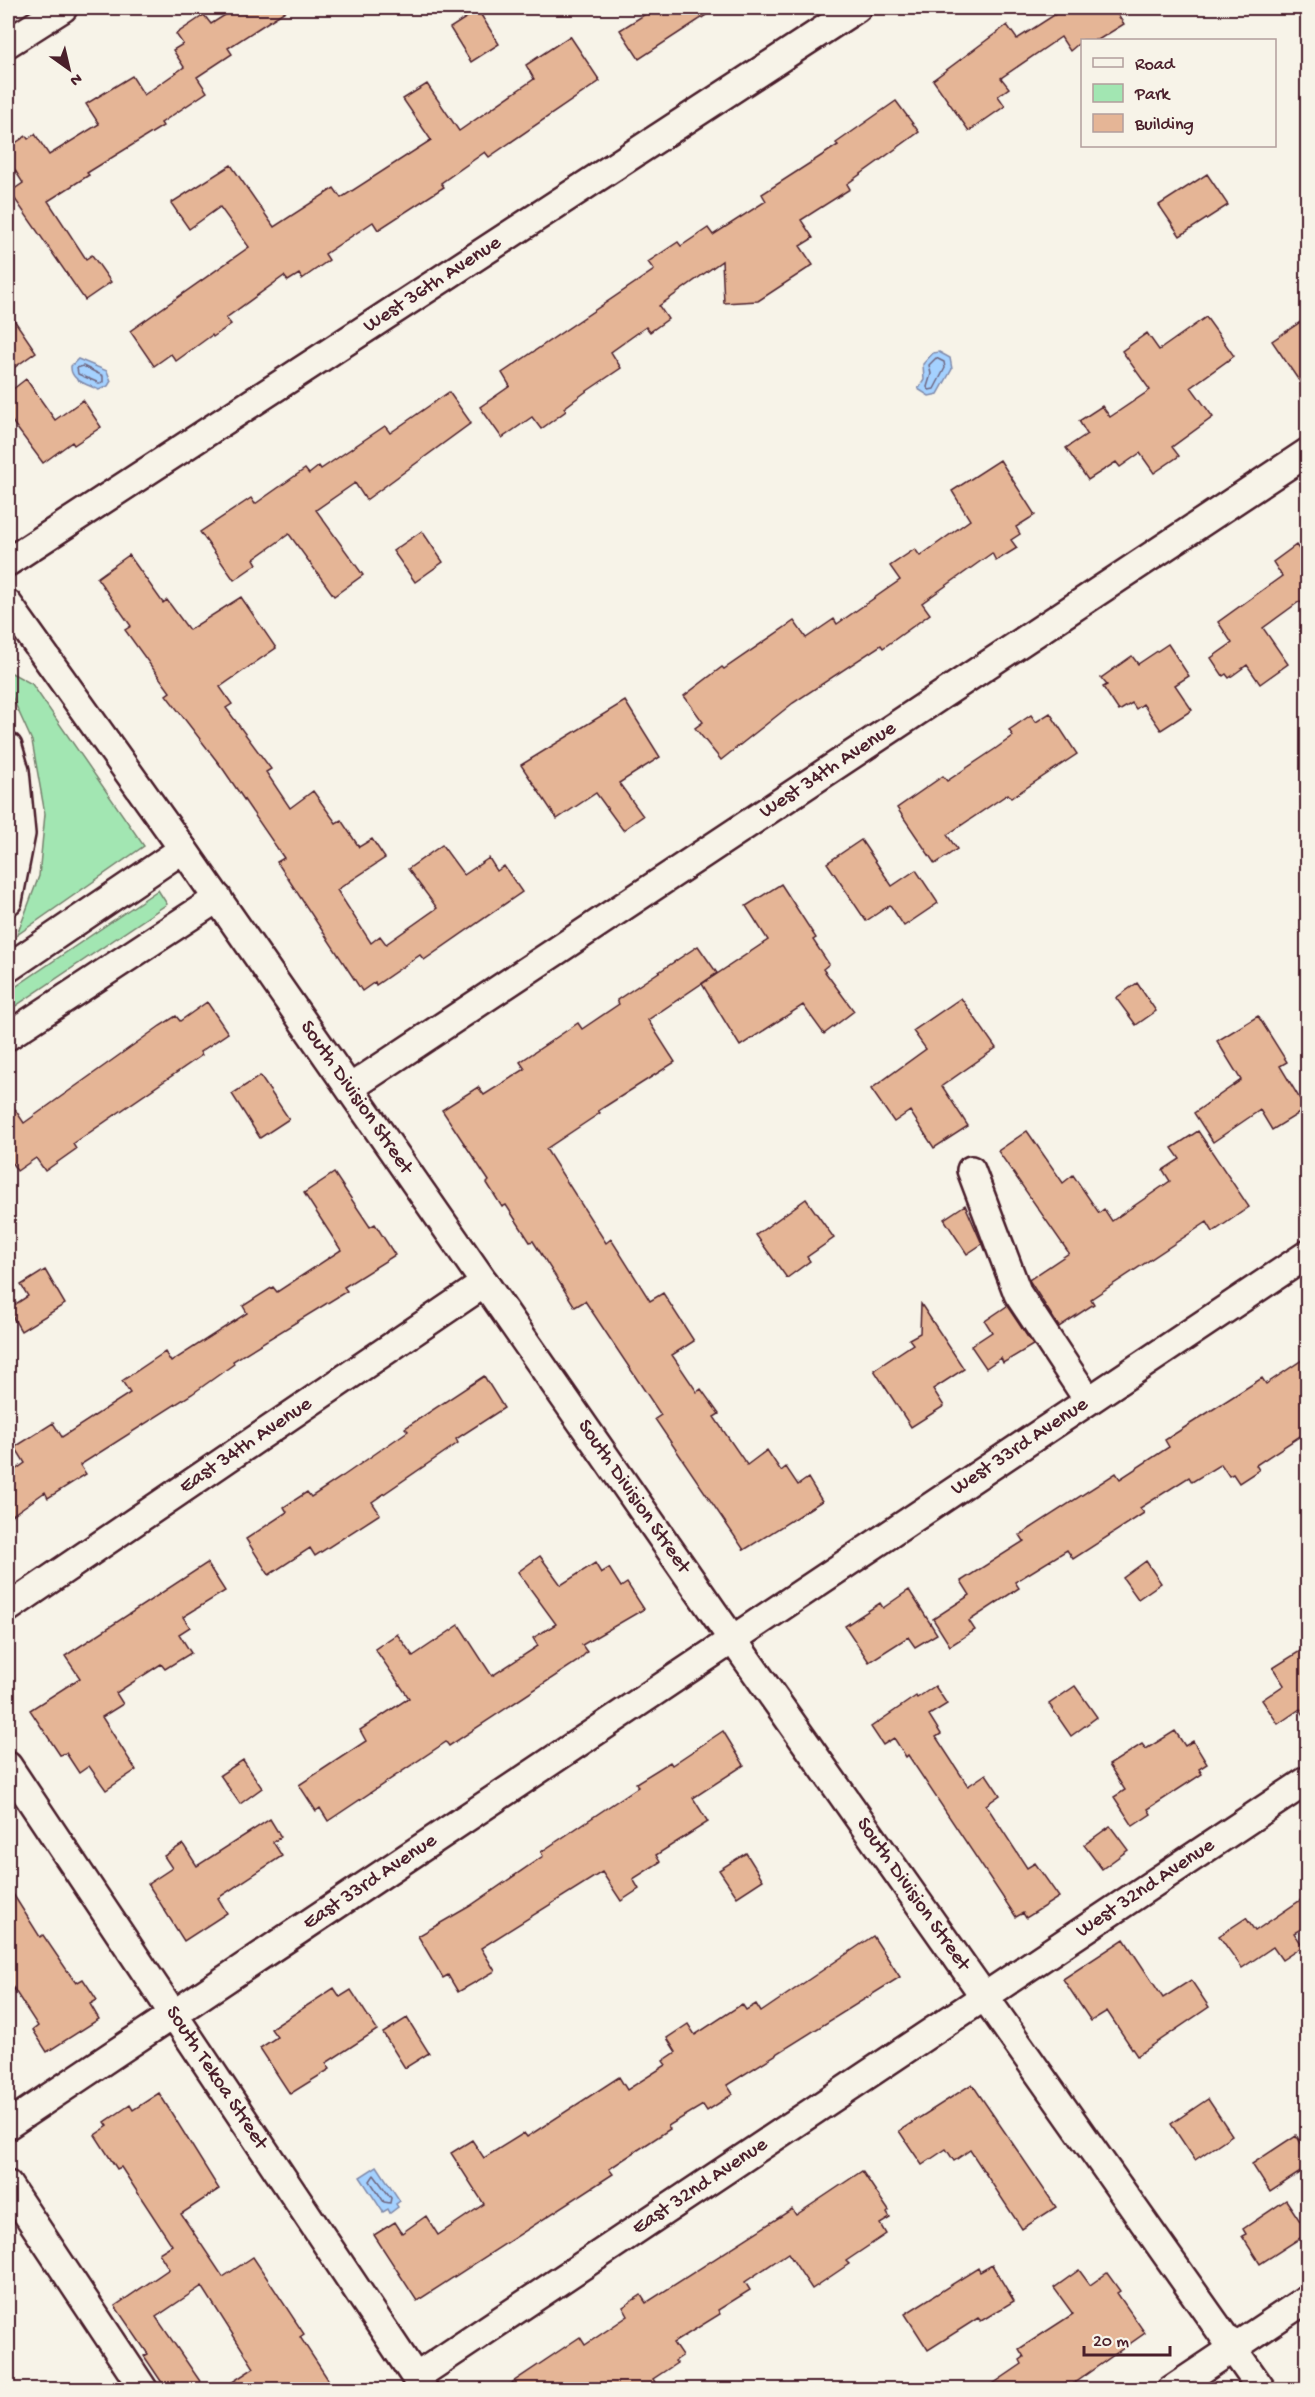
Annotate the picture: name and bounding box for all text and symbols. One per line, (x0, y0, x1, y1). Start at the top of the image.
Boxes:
north arrow (39, 39, 99, 99)
legend (1081, 39, 1276, 147)
text: Road (1135, 55, 1176, 76)
text: N (65, 68, 85, 90)
text: Park (1134, 85, 1171, 106)
text: Building (1134, 115, 1194, 136)
street label: West 36th Avenue (359, 230, 507, 339)
street label: West 34th Avenue (755, 716, 902, 825)
street label: South Division Street (294, 1016, 419, 1181)
street label: East 34th Avenue (175, 1391, 318, 1500)
street label: West 33rd Avenue (947, 1392, 1094, 1502)
street label: South Division Street (571, 1415, 697, 1581)
street label: South Division Street (850, 1813, 977, 1978)
street label: East 33rd Avenue (299, 1828, 443, 1936)
street label: West 32nd Avenue (1072, 1833, 1221, 1944)
street label: South Tekoa Street (159, 2001, 274, 2157)
street label: East 32nd Avenue (628, 2132, 774, 2241)
scale bar (1084, 2319, 1170, 2357)
text: 20 m (1093, 2332, 1129, 2353)

